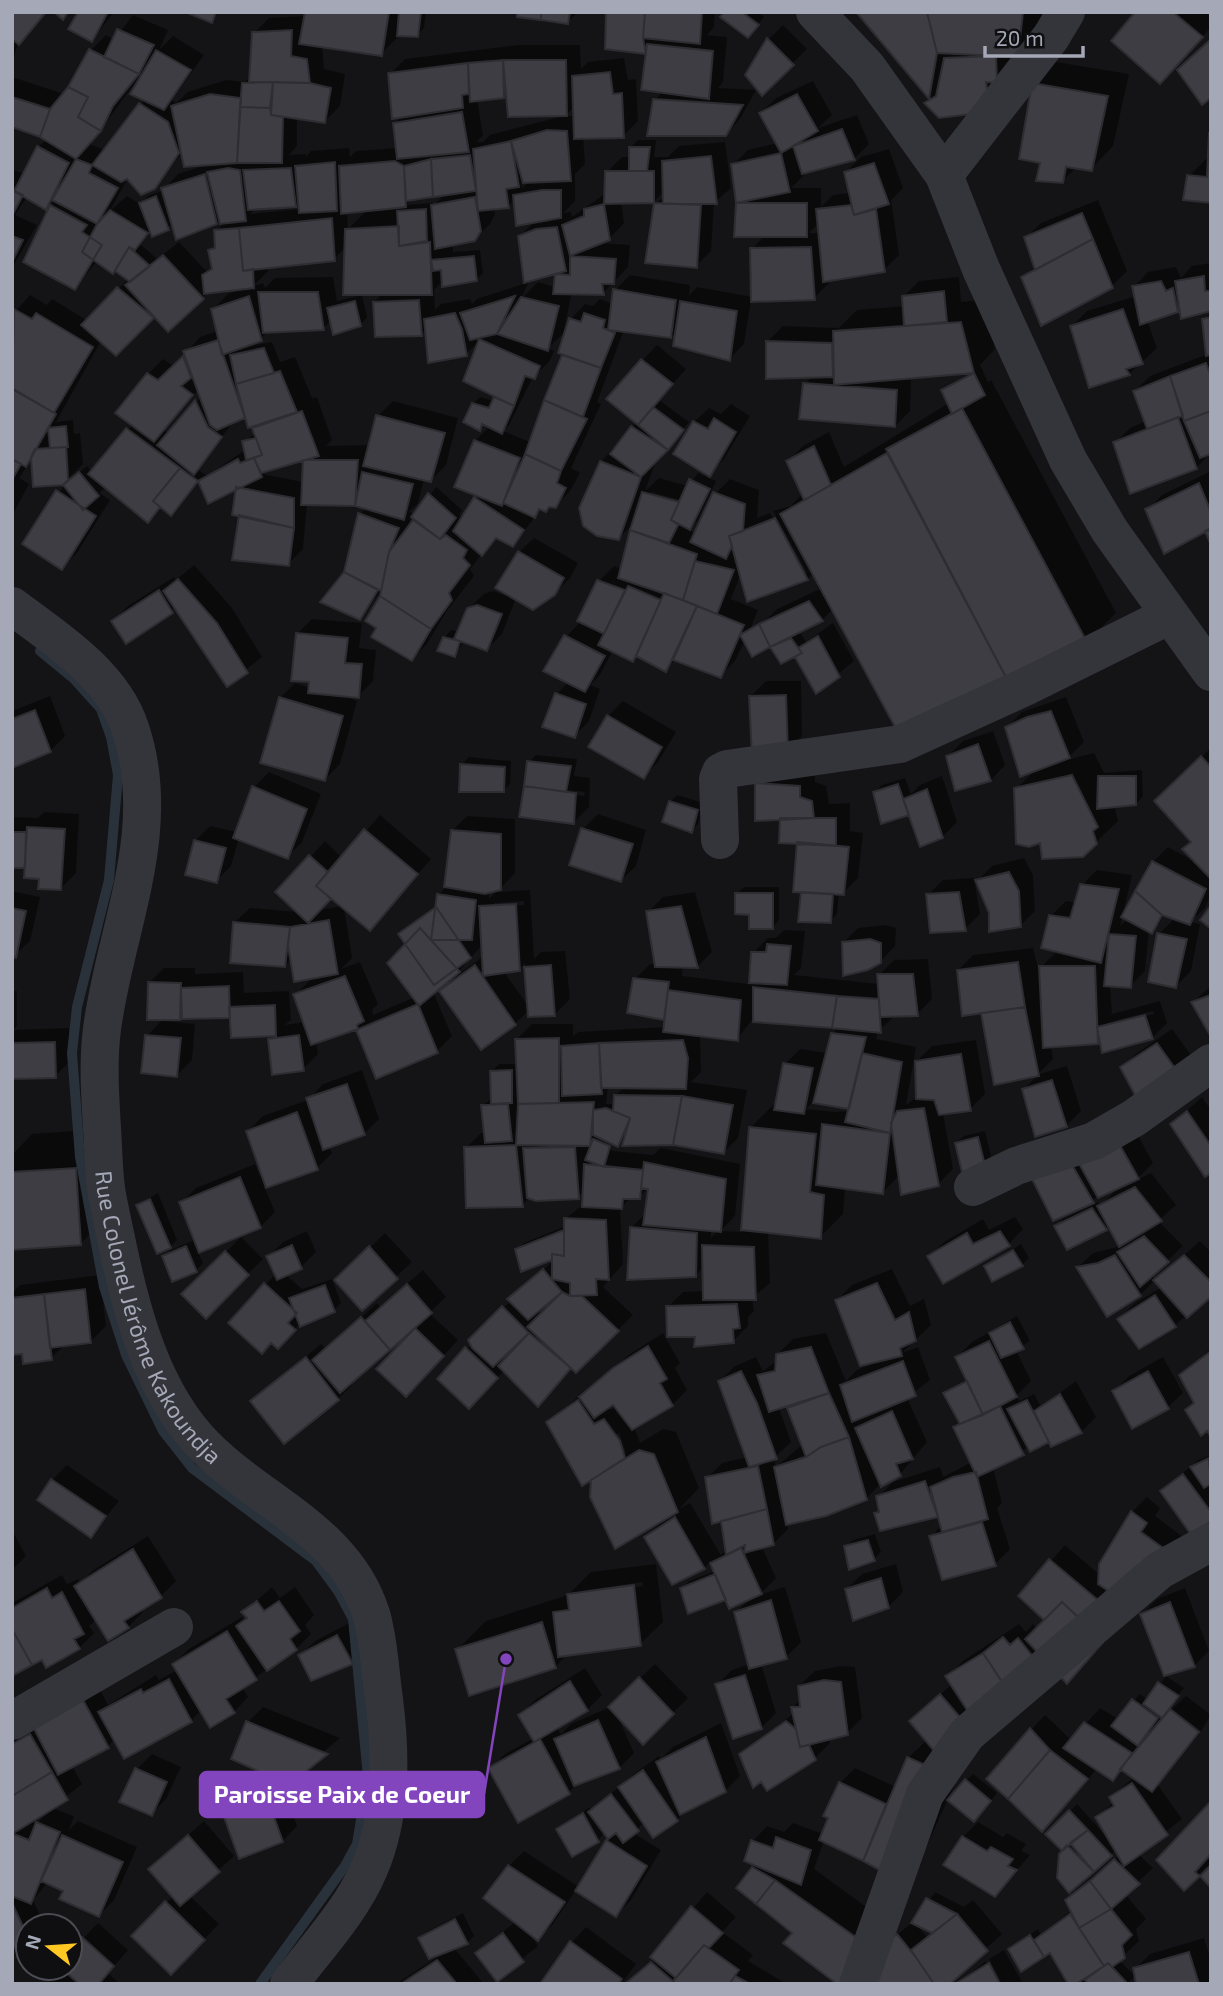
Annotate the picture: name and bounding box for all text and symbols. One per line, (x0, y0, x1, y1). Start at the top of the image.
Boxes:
scale bar (985, 14, 1083, 58)
text: 20 m (996, 25, 1044, 50)
street label: Rue Colonel Jérôme Kakoundja (90, 1170, 228, 1469)
callout: Paroisse Paix de Coeur (200, 1772, 484, 1817)
text: Paroisse Paix de Coeur (214, 1779, 471, 1808)
north arrow (14, 1912, 84, 1982)
text: N (19, 1932, 45, 1952)

